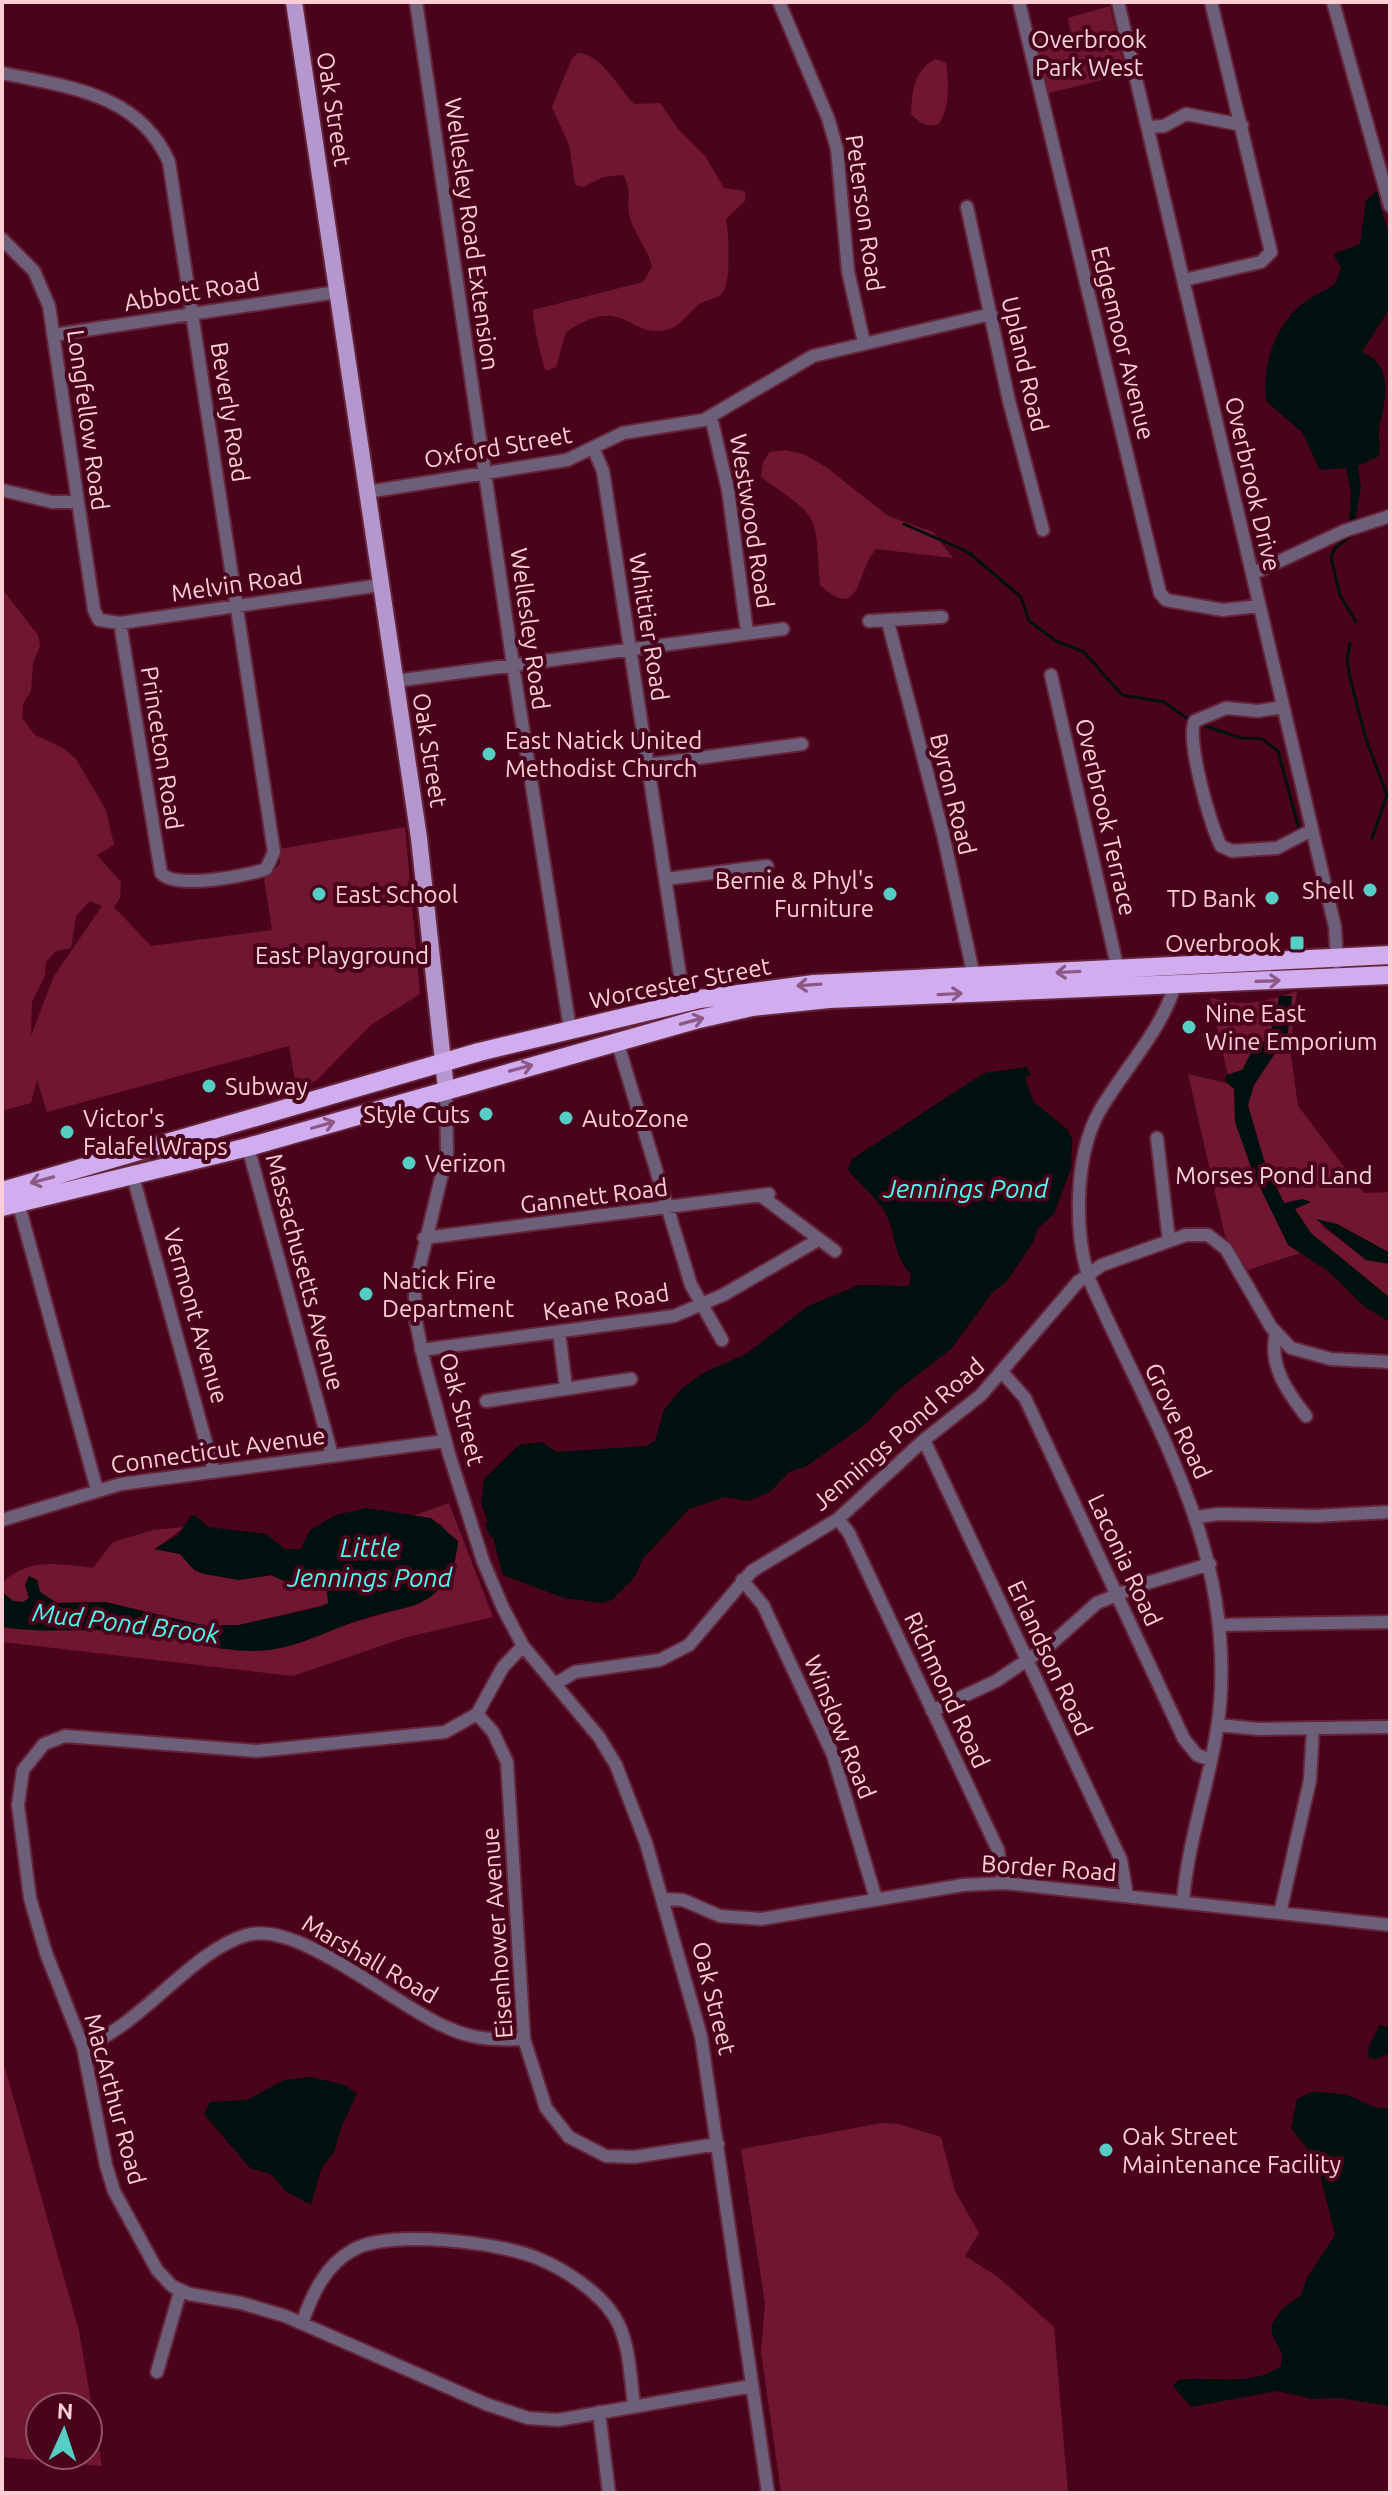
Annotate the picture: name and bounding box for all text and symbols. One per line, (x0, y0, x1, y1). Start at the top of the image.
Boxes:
park label: Overbrook Park West (1031, 26, 1147, 81)
street label: Oak Street (312, 50, 356, 169)
street label: Wellesley Road Extension (440, 96, 504, 372)
street label: Peterson Road (841, 133, 889, 293)
street label: Edgemoor Avenue (1086, 243, 1160, 443)
street label: Abbott Road (122, 268, 262, 316)
street label: Upland Road (996, 294, 1054, 434)
street label: Longfellow Road (62, 328, 114, 512)
street label: Beverly Road (206, 340, 254, 484)
street label: Overbrook Drive (1220, 394, 1286, 574)
street label: Oxford Street (422, 421, 575, 473)
street label: Westwood Road (725, 432, 779, 610)
street label: Wellesley Road (505, 546, 555, 712)
street label: Whittier Road (624, 551, 674, 703)
street label: Melvin Road (170, 561, 304, 607)
street label: Princeton Road (136, 664, 188, 832)
street label: Oak Street (408, 691, 452, 810)
street label: Overbrook Terrace (1070, 716, 1142, 918)
place label: East Natick United Methodist Church (505, 727, 702, 782)
street label: Byron Road (925, 730, 981, 858)
marker: East Natick United Methodist Church (480, 745, 498, 763)
place label: Bernie & Phyl's Furniture (715, 867, 874, 922)
place label: Shell (1302, 877, 1354, 904)
place label: East School (335, 881, 458, 908)
marker: Shell (1361, 881, 1379, 899)
marker: East School (310, 885, 328, 903)
marker: Bernie & Phyl's Furniture (881, 885, 899, 903)
place label: TD Bank (1167, 885, 1256, 912)
marker: TD Bank (1263, 889, 1281, 907)
place label: Overbrook (1165, 930, 1281, 957)
marker: Overbrook (1288, 934, 1306, 952)
park label: East Playground (255, 942, 429, 969)
street label: Worcester Street (587, 952, 773, 1014)
one-way arrow (1055, 965, 1082, 980)
one-way arrow (1254, 974, 1281, 989)
one-way arrow (796, 978, 823, 993)
one-way arrow (936, 986, 963, 1001)
place label: Nine East Wine Emporium (1205, 1000, 1378, 1055)
one-way arrow (679, 1012, 705, 1027)
marker: Nine East Wine Emporium (1180, 1018, 1198, 1036)
one-way arrow (508, 1059, 534, 1074)
place label: Subway (225, 1073, 308, 1100)
marker: Subway (200, 1077, 218, 1095)
place label: Style Cuts (363, 1101, 470, 1128)
place label: Victor's Falafel Wraps (83, 1105, 228, 1160)
marker: Style Cuts (477, 1105, 495, 1123)
place label: AutoZone (582, 1105, 689, 1132)
marker: AutoZone (557, 1109, 575, 1127)
one-way arrow (309, 1117, 335, 1132)
marker: Victor's Falafel Wraps (58, 1123, 76, 1141)
place label: Verizon (425, 1150, 506, 1177)
street label: Massachusetts Avenue (260, 1151, 350, 1393)
marker: Verizon (400, 1154, 418, 1172)
park label: Morses Pond Land (1175, 1162, 1373, 1189)
one-way arrow (30, 1173, 56, 1188)
street label: Gannett Road (519, 1174, 669, 1218)
water label: Jennings Pond (882, 1174, 1050, 1203)
street label: Vermont Avenue (158, 1225, 234, 1407)
place label: Natick Fire Department (382, 1267, 515, 1322)
street label: Keane Road (541, 1279, 671, 1325)
marker: Natick Fire Department (357, 1285, 375, 1303)
street label: Oak Street (434, 1350, 490, 1469)
street label: Jennings Pond Road (807, 1352, 989, 1516)
street label: Grove Road (1139, 1359, 1217, 1483)
street label: Connecticut Avenue (109, 1422, 327, 1478)
street label: Laconia Road (1083, 1490, 1167, 1630)
water label: Little Jennings Pond (286, 1533, 454, 1592)
street label: Erlandson Road (1002, 1576, 1098, 1740)
water label: Mud Pond Brook (31, 1597, 222, 1649)
street label: Richmond Road (899, 1608, 995, 1772)
street label: Winslow Road (799, 1651, 881, 1803)
street label: Eisenhower Avenue (476, 1826, 518, 2040)
street label: Border Road (980, 1850, 1118, 1886)
street label: Marshall Road (297, 1909, 443, 2009)
street label: Oak Street (687, 1939, 741, 2058)
street label: MacArthur Road (79, 2011, 151, 2187)
place label: Oak Street Maintenance Facility (1122, 2123, 1342, 2178)
marker: Oak Street Maintenance Facility (1097, 2141, 1115, 2159)
north arrow (24, 2391, 104, 2471)
text: N (56, 2398, 74, 2423)

